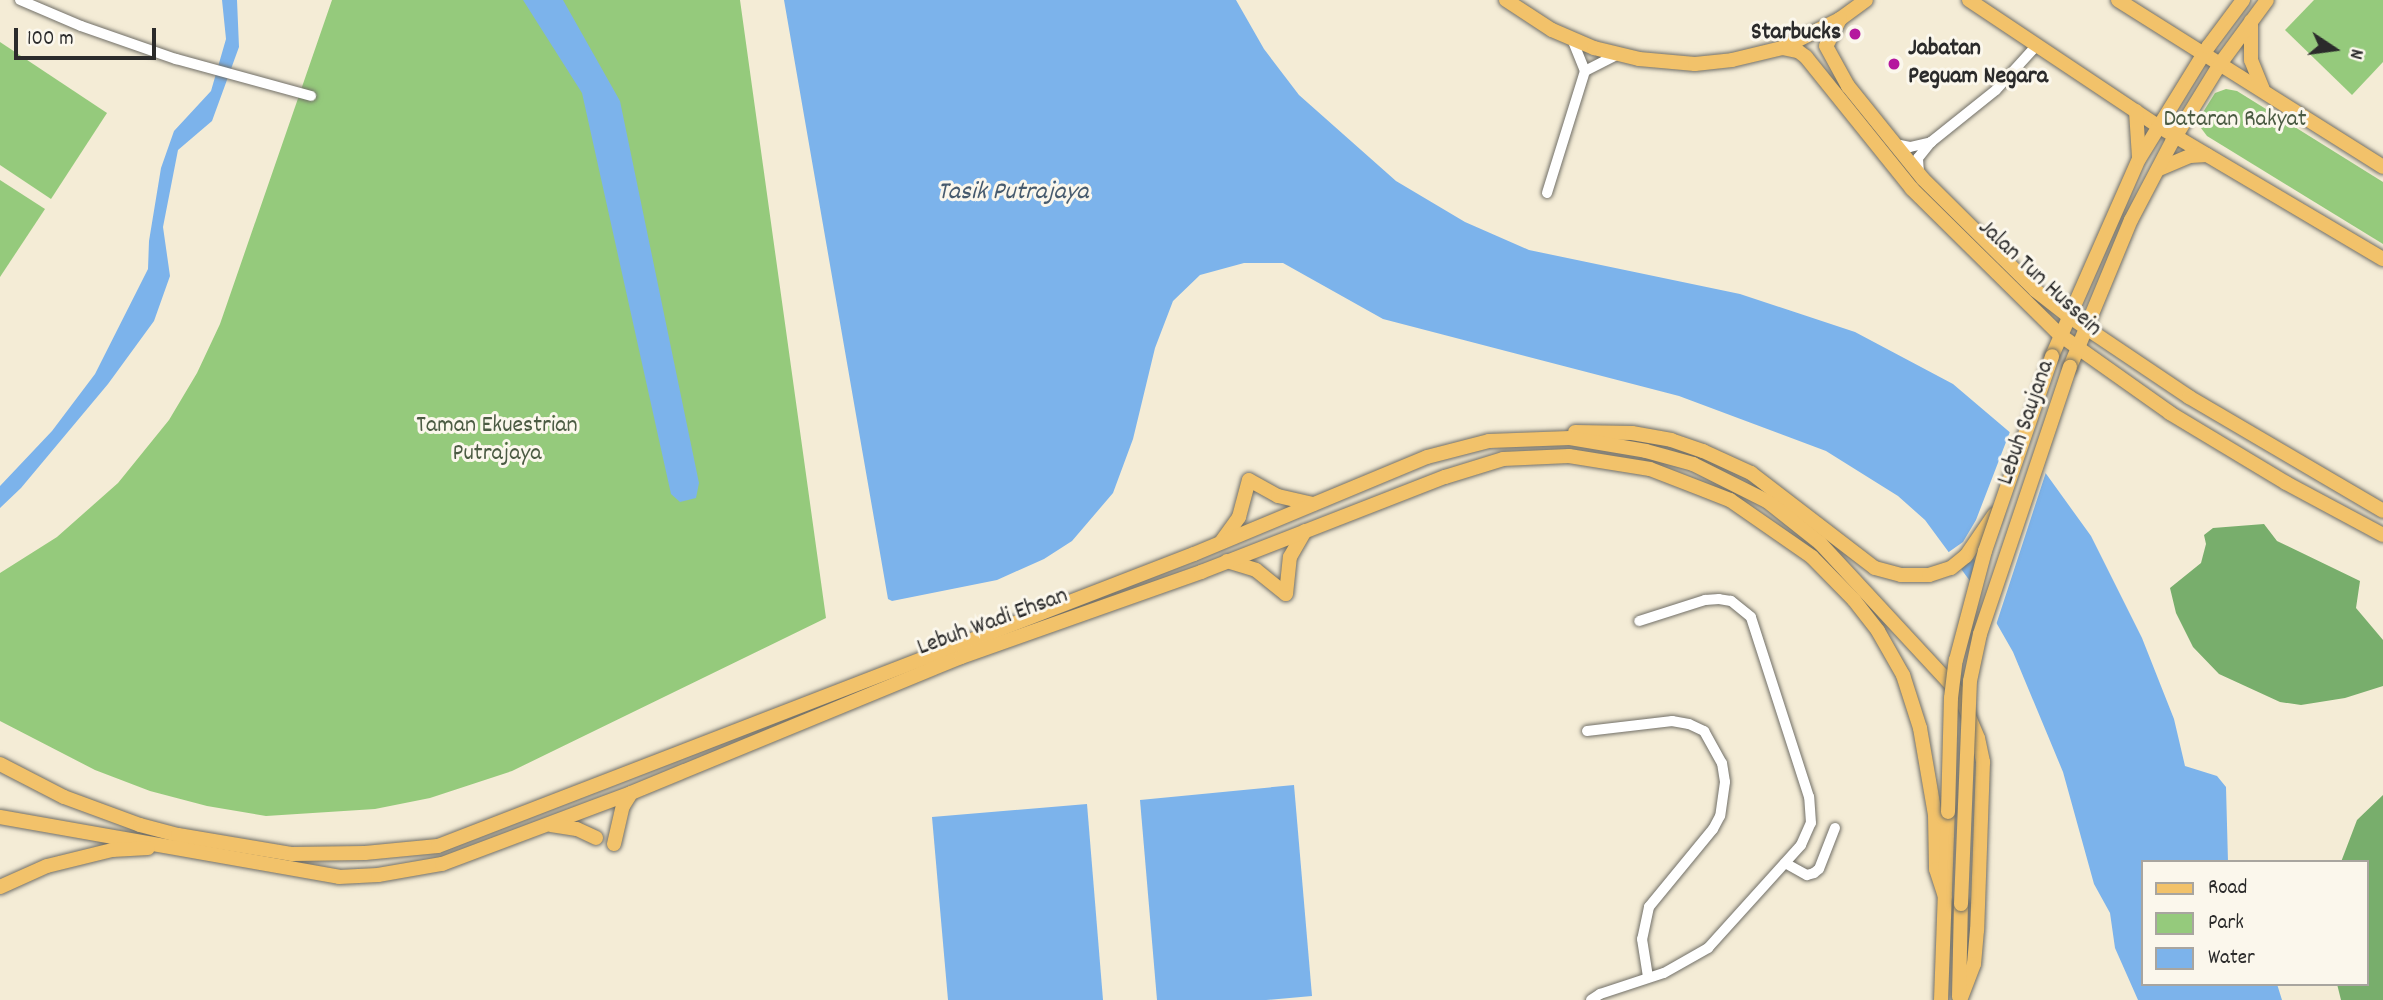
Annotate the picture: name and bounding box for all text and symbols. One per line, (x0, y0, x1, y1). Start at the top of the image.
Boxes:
scale bar (18, 14, 159, 58)
north arrow (2299, 14, 2369, 84)
place label: Starbucks (1751, 20, 1841, 48)
text: 100 m (27, 25, 74, 55)
marker: Starbucks (1847, 26, 1863, 42)
place label: Jabatan Peguam Negara (1908, 36, 2048, 92)
text: N (2341, 46, 2369, 61)
marker: Jabatan Peguam Negara (1886, 56, 1902, 72)
park label: Dataran Rakyat (2163, 107, 2307, 135)
water label: Tasik Putrajaya (937, 177, 1089, 209)
street label: Jalan Tun Hussein (1971, 214, 2107, 344)
street label: Lebuh Saujana (1992, 357, 2062, 489)
park label: Taman Ekuestrian Putrajaya (416, 413, 578, 469)
street label: Lebuh Wadi Ehsan (914, 582, 1072, 664)
legend (2142, 860, 2369, 986)
text: Road (2208, 874, 2247, 904)
text: Park (2208, 909, 2244, 939)
text: Water (2208, 944, 2255, 974)

